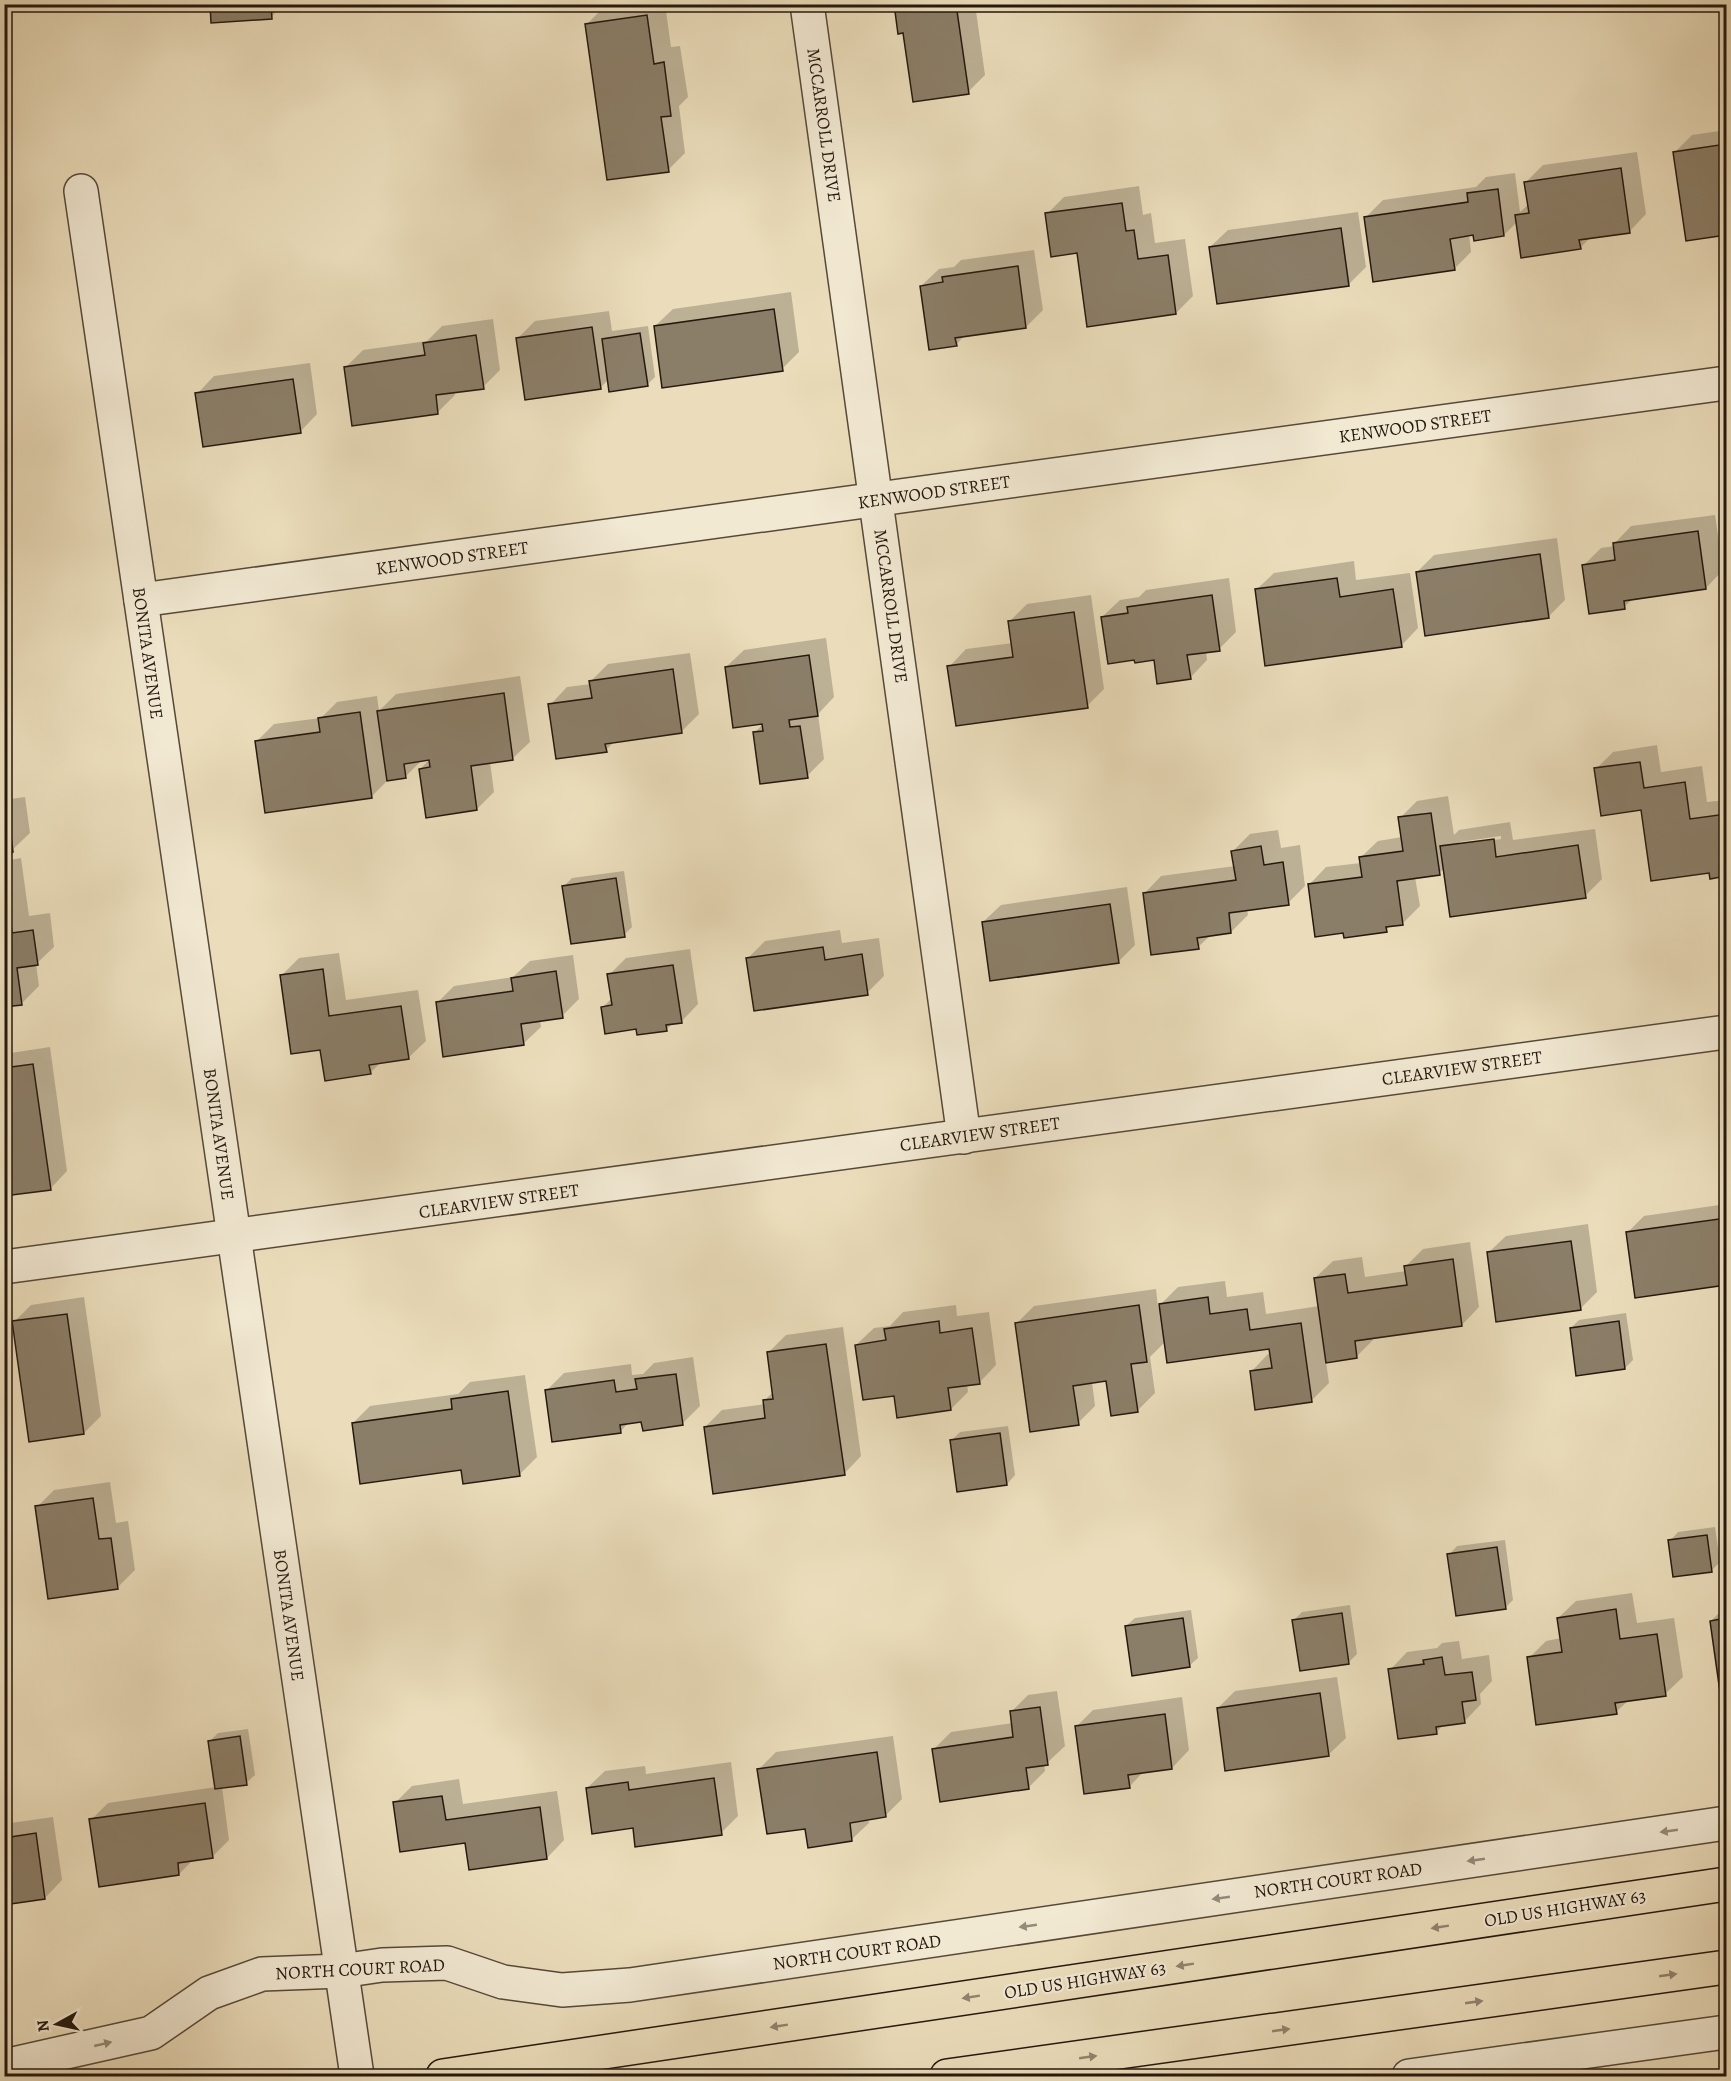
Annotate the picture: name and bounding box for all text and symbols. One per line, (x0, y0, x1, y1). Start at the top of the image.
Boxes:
street label: MCCARROLL DRIVE (801, 46, 847, 204)
street label: KENWOOD STREET (1337, 403, 1493, 449)
street label: KENWOOD STREET (856, 469, 1012, 515)
street label: MCCARROLL DRIVE (868, 527, 914, 685)
street label: KENWOOD STREET (374, 535, 530, 581)
street label: BONITA AVENUE (127, 586, 169, 720)
street label: CLEARVIEW STREET (1380, 1045, 1544, 1091)
street label: BONITA AVENUE (198, 1067, 240, 1201)
street label: CLEARVIEW STREET (898, 1111, 1062, 1157)
street label: CLEARVIEW STREET (417, 1178, 581, 1224)
street label: BONITA AVENUE (268, 1548, 310, 1682)
one-way arrow (1659, 1827, 1678, 1836)
one-way arrow (1466, 1855, 1485, 1864)
street label: NORTH COURT ROAD (1252, 1856, 1424, 1904)
street label: OLD US HIGHWAY 63 (1482, 1883, 1648, 1933)
one-way arrow (1211, 1893, 1230, 1902)
one-way arrow (1018, 1922, 1037, 1931)
one-way arrow (1431, 1923, 1450, 1932)
street label: NORTH COURT ROAD (771, 1928, 943, 1976)
street label: NORTH COURT ROAD (275, 1953, 445, 1985)
street label: OLD US HIGHWAY 63 (1002, 1955, 1168, 2005)
one-way arrow (1175, 1961, 1194, 1970)
one-way arrow (1658, 1971, 1677, 1980)
one-way arrow (962, 1993, 981, 2002)
north arrow (27, 1994, 87, 2054)
one-way arrow (1465, 1998, 1484, 2007)
text: N (31, 2018, 55, 2033)
one-way arrow (769, 2022, 788, 2031)
one-way arrow (1272, 2025, 1291, 2034)
one-way arrow (93, 2039, 112, 2048)
one-way arrow (1079, 2052, 1098, 2061)

